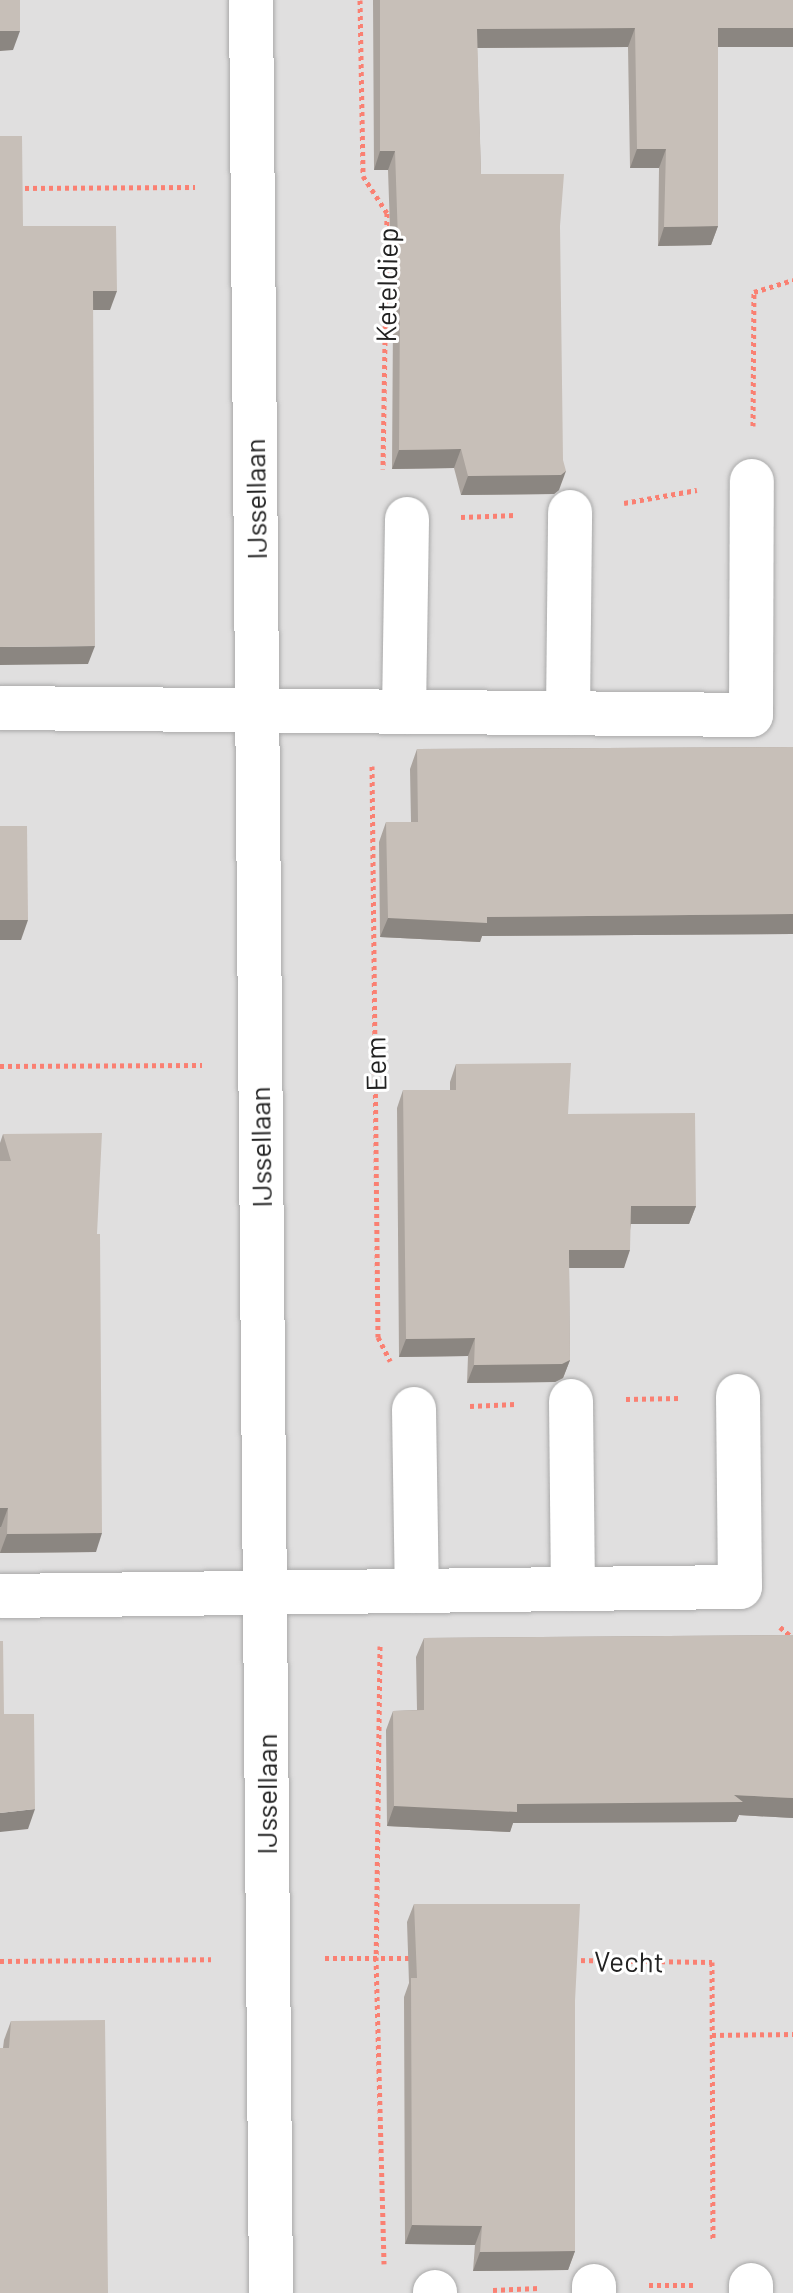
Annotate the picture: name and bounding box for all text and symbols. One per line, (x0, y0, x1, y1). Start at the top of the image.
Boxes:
street label: Keteldiep (368, 227, 404, 343)
street label: IJssellaan (237, 438, 273, 560)
street label: Eem (358, 1036, 392, 1092)
street label: IJssellaan (242, 1086, 278, 1208)
street label: IJssellaan (249, 1733, 283, 1855)
street label: Vecht (594, 1944, 664, 1978)

